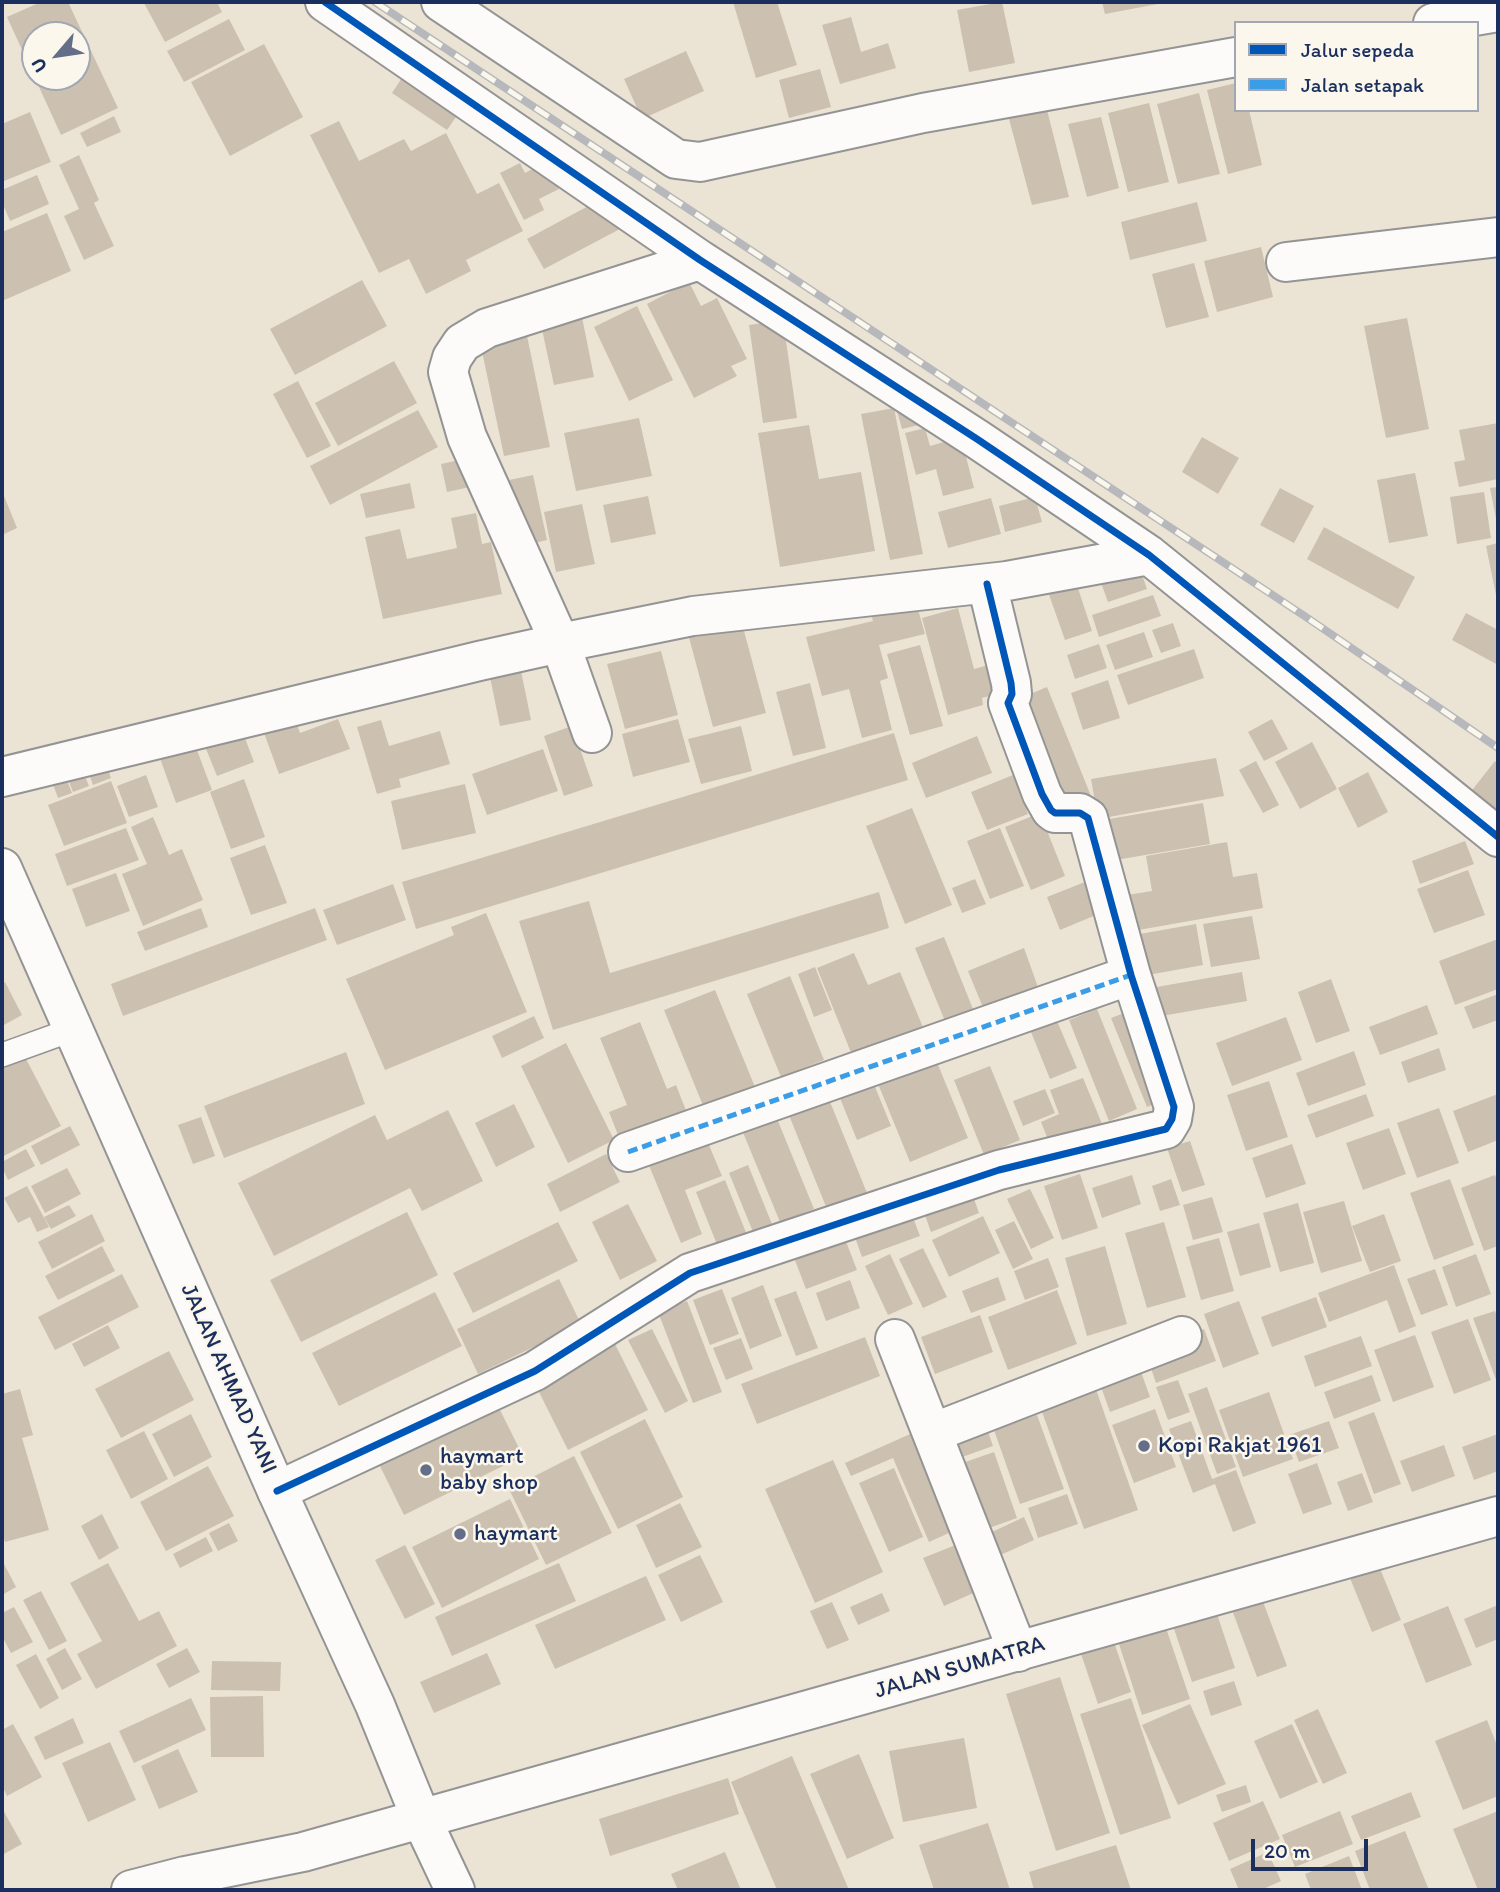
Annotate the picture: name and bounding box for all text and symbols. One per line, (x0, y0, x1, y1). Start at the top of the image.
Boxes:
north arrow (21, 21, 91, 91)
legend (1234, 21, 1479, 112)
text: Jalur sepeda (1301, 37, 1414, 62)
text: U (26, 54, 52, 77)
text: Jalan setapak (1301, 72, 1424, 97)
street label: JALAN AHMAD YANI (174, 1280, 282, 1478)
place label: Kopi Rakjat 1961 (1158, 1432, 1322, 1460)
marker: Kopi Rakjat 1961 (1136, 1438, 1152, 1454)
place label: haymart baby shop (440, 1443, 538, 1497)
marker: haymart baby shop (418, 1462, 434, 1478)
place label: haymart (474, 1520, 558, 1548)
marker: haymart (452, 1526, 468, 1542)
street label: JALAN SUMATRA (872, 1631, 1048, 1705)
scale bar (1255, 1826, 1372, 1870)
text: 20 m (1264, 1838, 1310, 1863)

